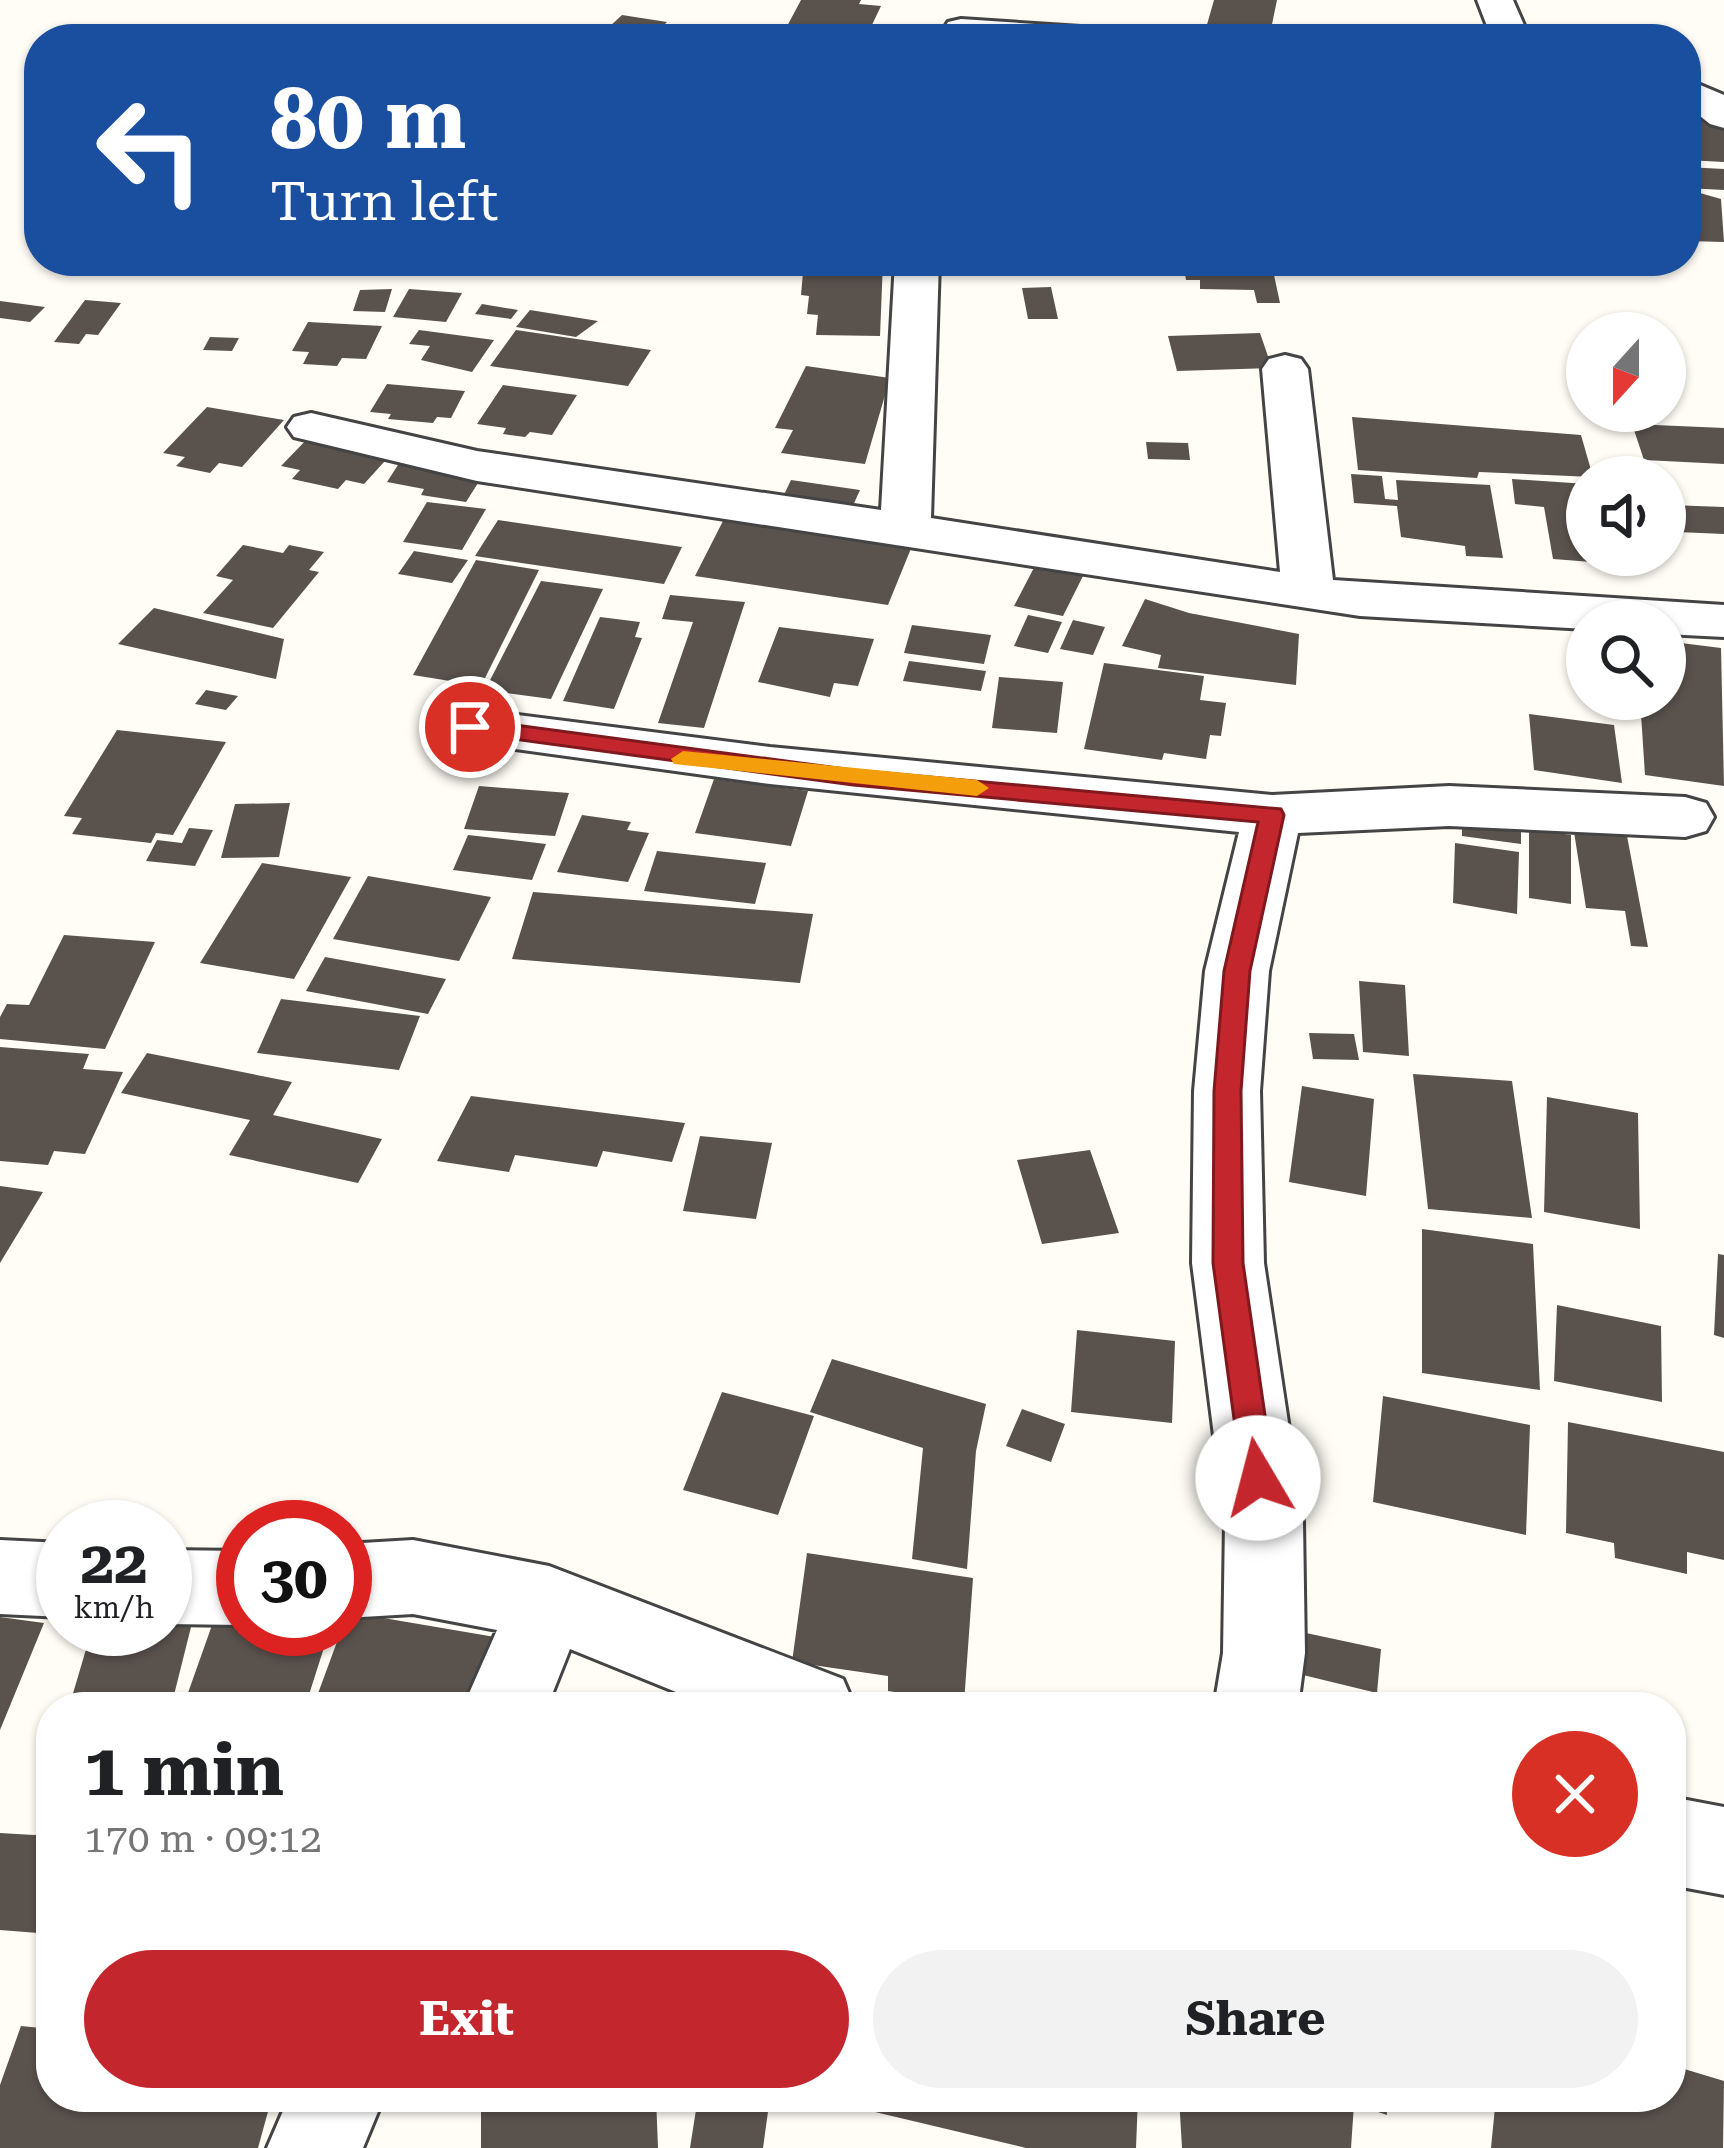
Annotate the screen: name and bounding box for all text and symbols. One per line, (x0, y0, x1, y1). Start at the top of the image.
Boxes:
text: 80 m (270, 70, 466, 168)
icon: left (72, 72, 228, 228)
text: Turn left (270, 170, 498, 233)
north arrow (1566, 312, 1686, 432)
map controls (1566, 312, 1686, 720)
button: sound (1566, 456, 1686, 576)
button: search (1566, 600, 1686, 720)
pin (419, 676, 521, 778)
icon: arrive (437, 694, 503, 760)
position arrow (1195, 1415, 1321, 1541)
speed limit sign: 30 (216, 1500, 372, 1656)
text: 22 (80, 1527, 148, 1598)
text: km/h (74, 1590, 154, 1625)
text: 1 min (84, 1728, 284, 1813)
button: close (1512, 1731, 1638, 1857)
text: 170 m · 09:12 (84, 1816, 322, 1862)
button: Exit (84, 1950, 849, 2088)
button: Share (873, 1950, 1638, 2088)

